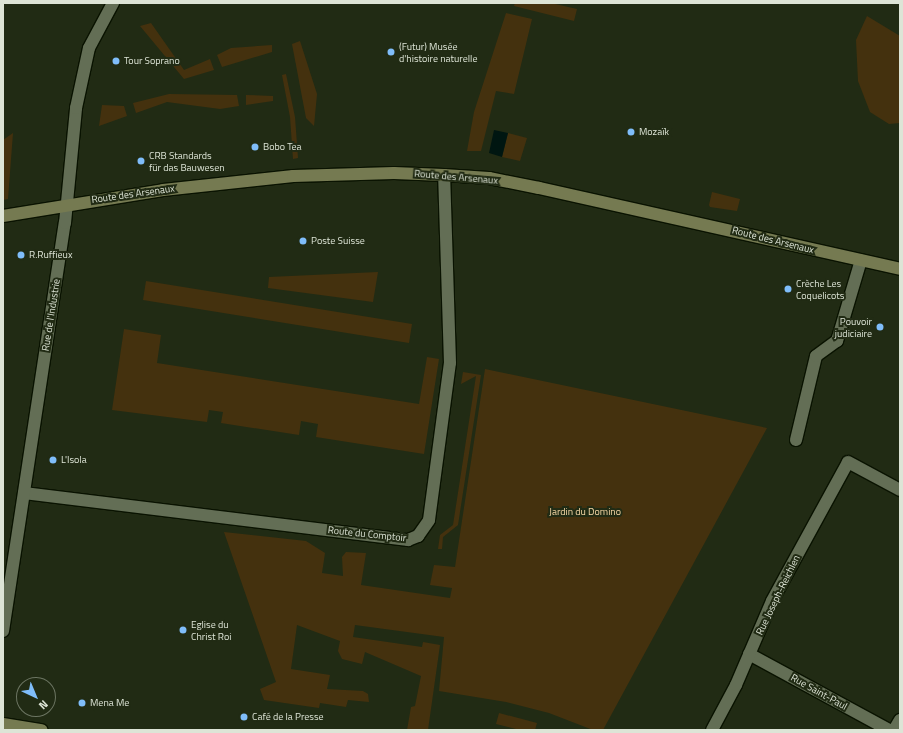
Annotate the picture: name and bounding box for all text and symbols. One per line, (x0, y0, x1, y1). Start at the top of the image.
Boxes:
place label: (Futur) Musée d'histoire naturelle (399, 40, 477, 64)
marker: (Futur) Musée d'histoire naturelle (386, 47, 396, 57)
place label: Tour Soprano (124, 55, 180, 67)
marker: Tour Soprano (111, 56, 121, 66)
place label: Mozaïk (639, 126, 669, 138)
marker: Mozaïk (626, 127, 636, 137)
place label: Bobo Tea (263, 141, 302, 153)
marker: Bobo Tea (250, 142, 260, 152)
place label: CRB Standards für das Bauwesen (149, 149, 225, 172)
marker: CRB Standards für das Bauwesen (136, 156, 146, 166)
street label: Route des Arsenaux (414, 167, 498, 187)
street label: Route des Arsenaux (91, 182, 175, 206)
street label: Route des Arsenaux (731, 224, 815, 256)
place label: Poste Suisse (311, 235, 365, 247)
marker: Poste Suisse (298, 236, 308, 246)
place label: R.Ruffieux (29, 249, 72, 261)
marker: R.Ruffieux (16, 250, 26, 260)
place label: Crèche Les Coquelicots (796, 277, 844, 300)
street label: Rue de l'Industrie (39, 278, 63, 352)
marker: Crèche Les Coquelicots (783, 284, 793, 294)
place label: Pouvoir judiciaire (835, 315, 872, 338)
marker: Pouvoir judiciaire (875, 322, 885, 332)
place label: L'Isola (61, 454, 87, 466)
marker: L'Isola (48, 455, 58, 465)
park label: Jardin du Domino (549, 506, 621, 518)
street label: Route du Comptoir (327, 524, 407, 544)
street label: Rue Joseph-Reichlen (753, 553, 803, 637)
place label: Eglise du Christ Roi (191, 618, 231, 642)
marker: Eglise du Christ Roi (178, 625, 188, 635)
street label: Rue Saint-Paul (789, 672, 849, 712)
north arrow (16, 677, 56, 717)
text: N (35, 697, 52, 713)
place label: Mena Me (90, 697, 129, 709)
marker: Mena Me (77, 698, 87, 708)
place label: Café de la Presse (252, 711, 324, 723)
marker: Café de la Presse (239, 712, 249, 722)

